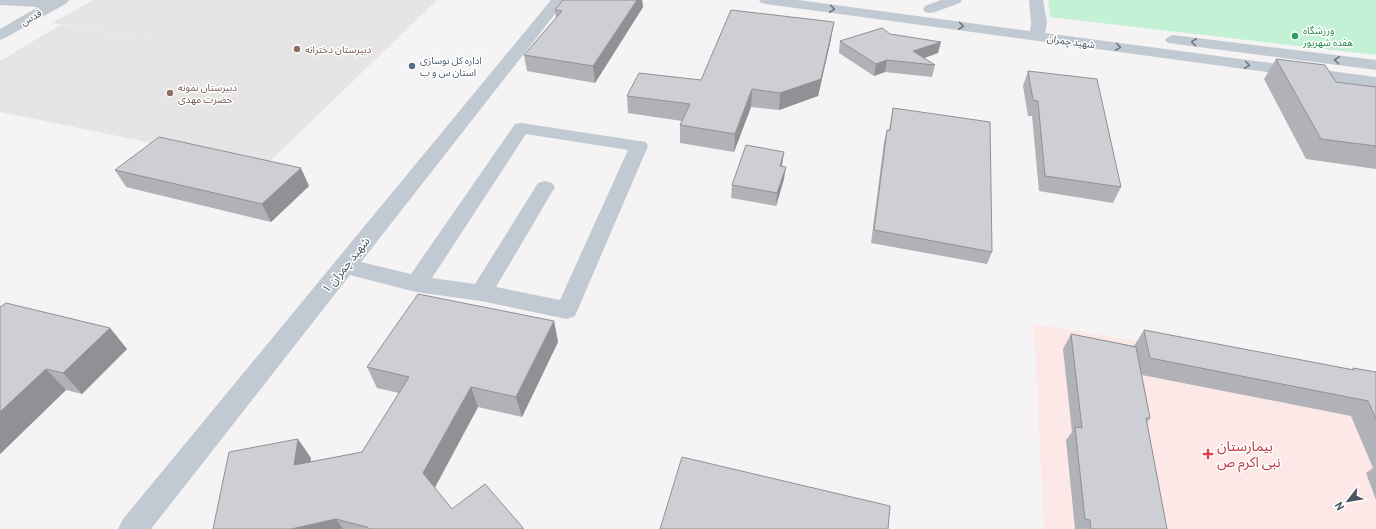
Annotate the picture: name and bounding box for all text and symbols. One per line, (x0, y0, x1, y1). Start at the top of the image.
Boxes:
one-way arrow (829, 4, 836, 13)
street label: قدس (19, 6, 44, 28)
one-way arrow (958, 21, 964, 30)
place label: ورزشگاه هفده شهریور (1302, 24, 1353, 49)
marker: ورزشگاه هفده شهریور (1290, 31, 1300, 41)
street label: شهید چمران (1046, 32, 1096, 51)
one-way arrow (1191, 38, 1197, 47)
one-way arrow (1115, 42, 1121, 51)
place label: دبیرستان دخترانه (305, 43, 371, 56)
marker: دبیرستان دخترانه (292, 44, 302, 54)
place label: اداره کل نوسازی استان س و ب (420, 54, 482, 79)
one-way arrow (1334, 56, 1340, 65)
one-way arrow (1244, 60, 1250, 69)
marker: اداره کل نوسازی استان س و ب (407, 61, 417, 71)
place label: دبیرستان نمونه حضرت مهدی (178, 81, 237, 106)
marker: دبیرستان نمونه حضرت مهدی (165, 88, 175, 98)
street label: شهید چمران ۱ (319, 234, 374, 296)
place label: بیمارستان نبی اکرم ص (1217, 437, 1281, 473)
marker: بیمارستان نبی اکرم ص (1202, 448, 1214, 460)
north arrow (1328, 481, 1368, 521)
text: N (1332, 500, 1346, 513)

